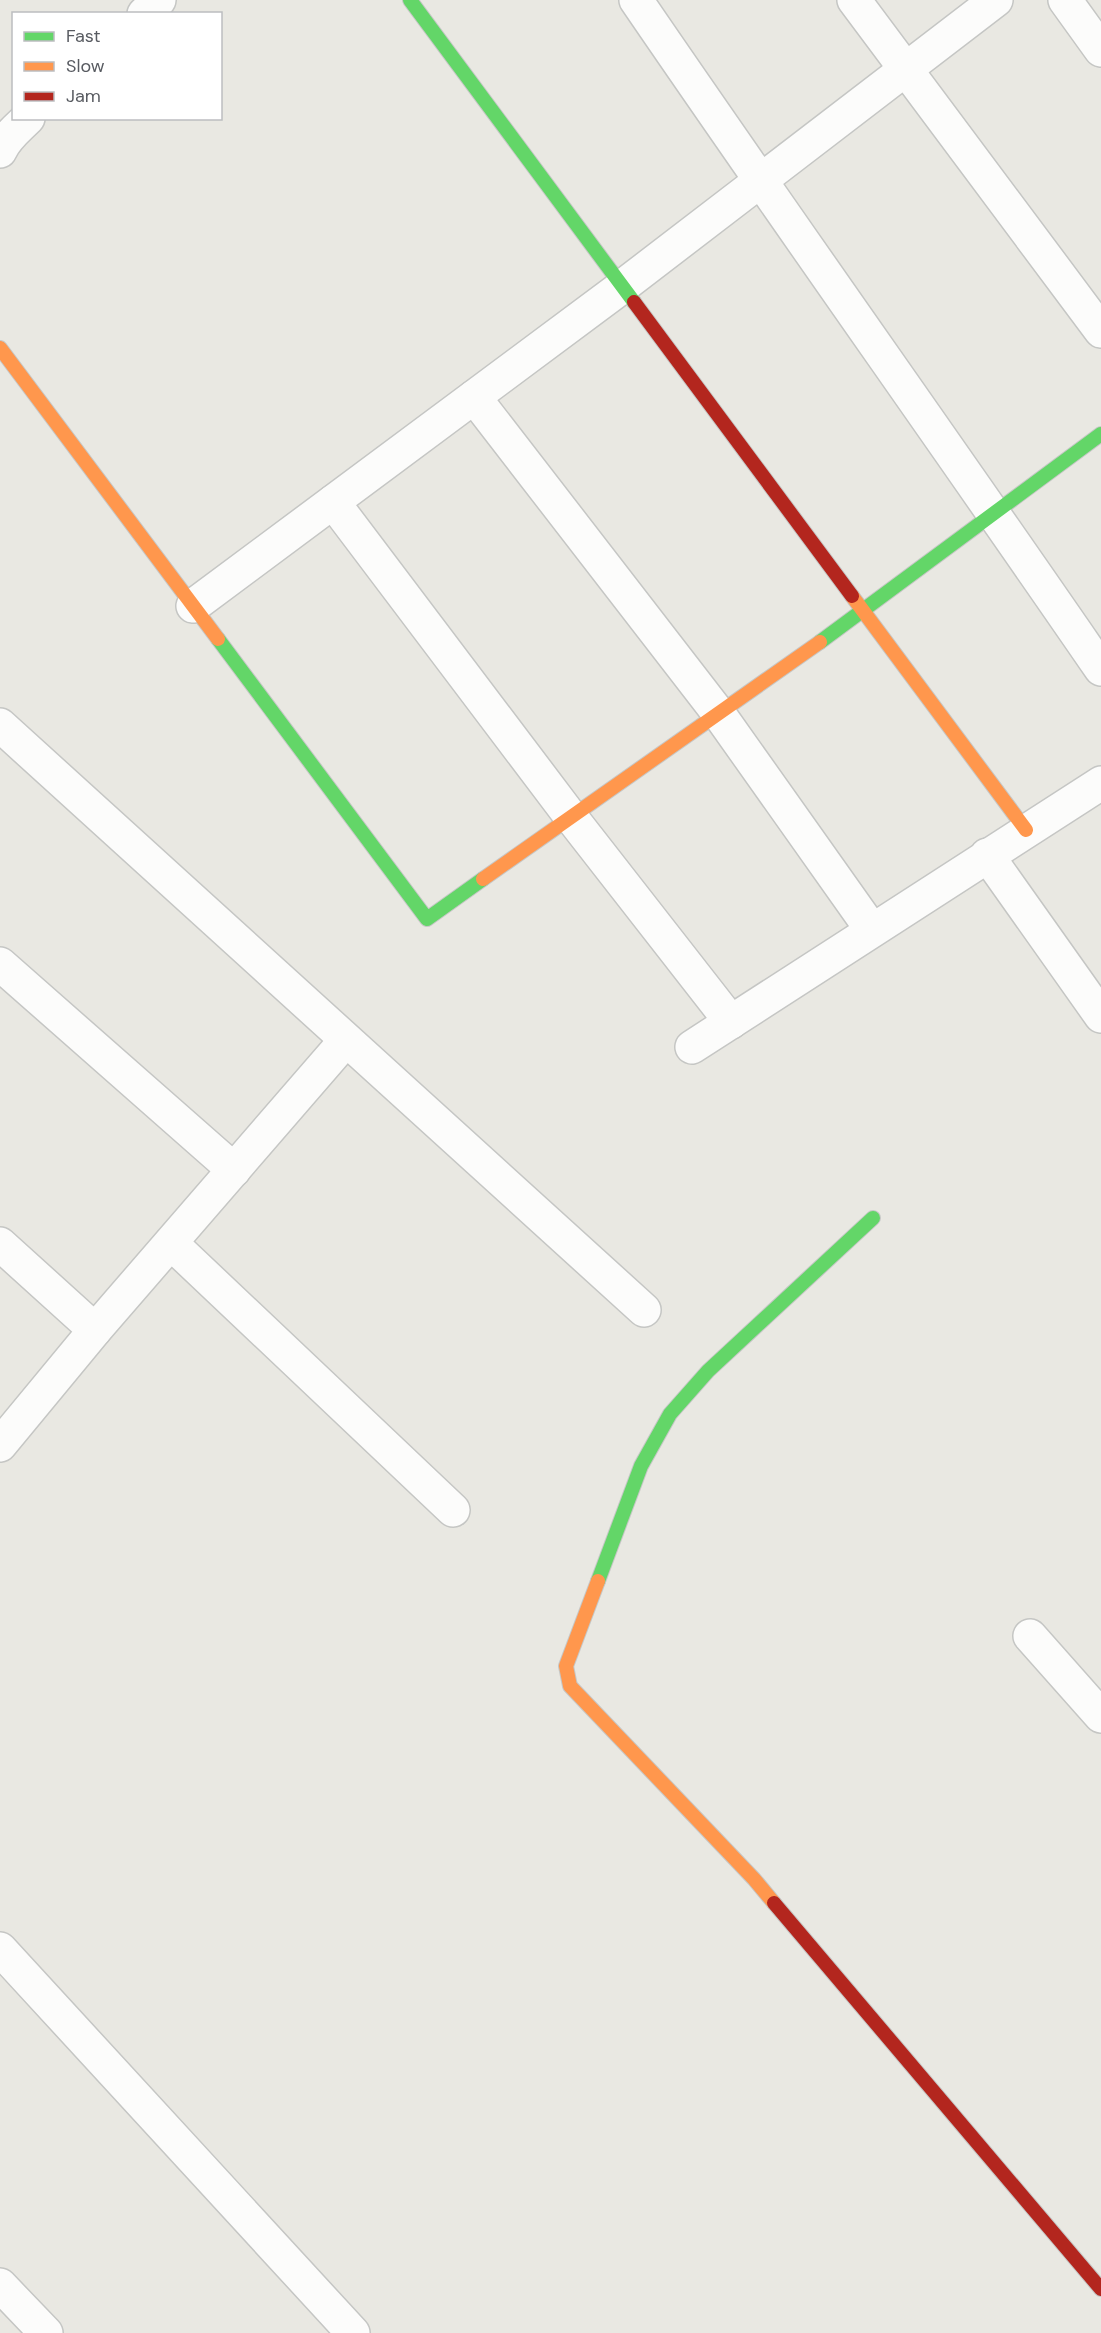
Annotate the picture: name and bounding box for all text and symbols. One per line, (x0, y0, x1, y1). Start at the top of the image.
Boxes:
legend (12, 12, 222, 120)
text: Fast (66, 24, 101, 48)
text: Slow (66, 54, 105, 78)
text: Jam (66, 84, 101, 108)

